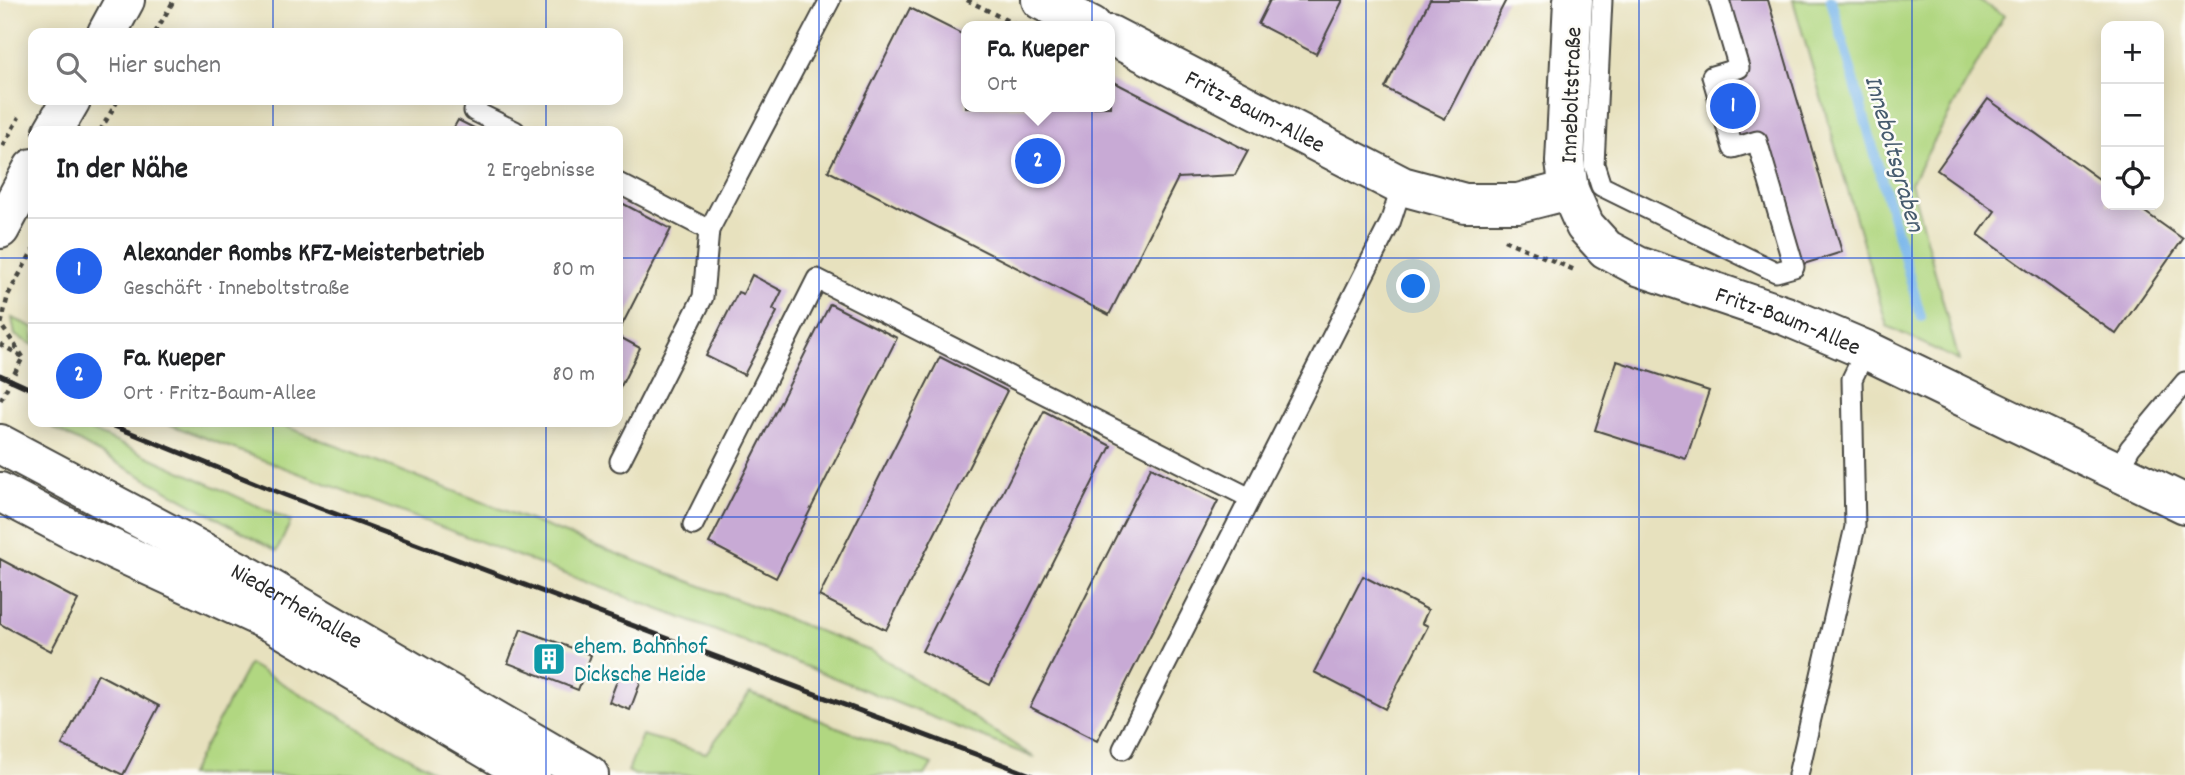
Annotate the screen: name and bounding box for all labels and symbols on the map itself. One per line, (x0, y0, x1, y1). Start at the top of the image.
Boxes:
street label: Inneboltstraße (1554, 26, 1592, 164)
street label: Fritz-Baum-Allee (1178, 63, 1330, 163)
water label: Inneboltsgraben (1853, 71, 1933, 237)
pin: 1 (1710, 80, 1756, 132)
pin: 2 (1015, 135, 1061, 187)
your location (1396, 269, 1430, 303)
street label: Fritz-Baum-Allee (1710, 279, 1865, 366)
street label: Niederrheinallee (224, 556, 368, 659)
place label: ehem. Bahnhof Dicksche Heide (574, 631, 707, 693)
building icon: ehem. Bahnhof Dicksche Heide (530, 640, 568, 678)

